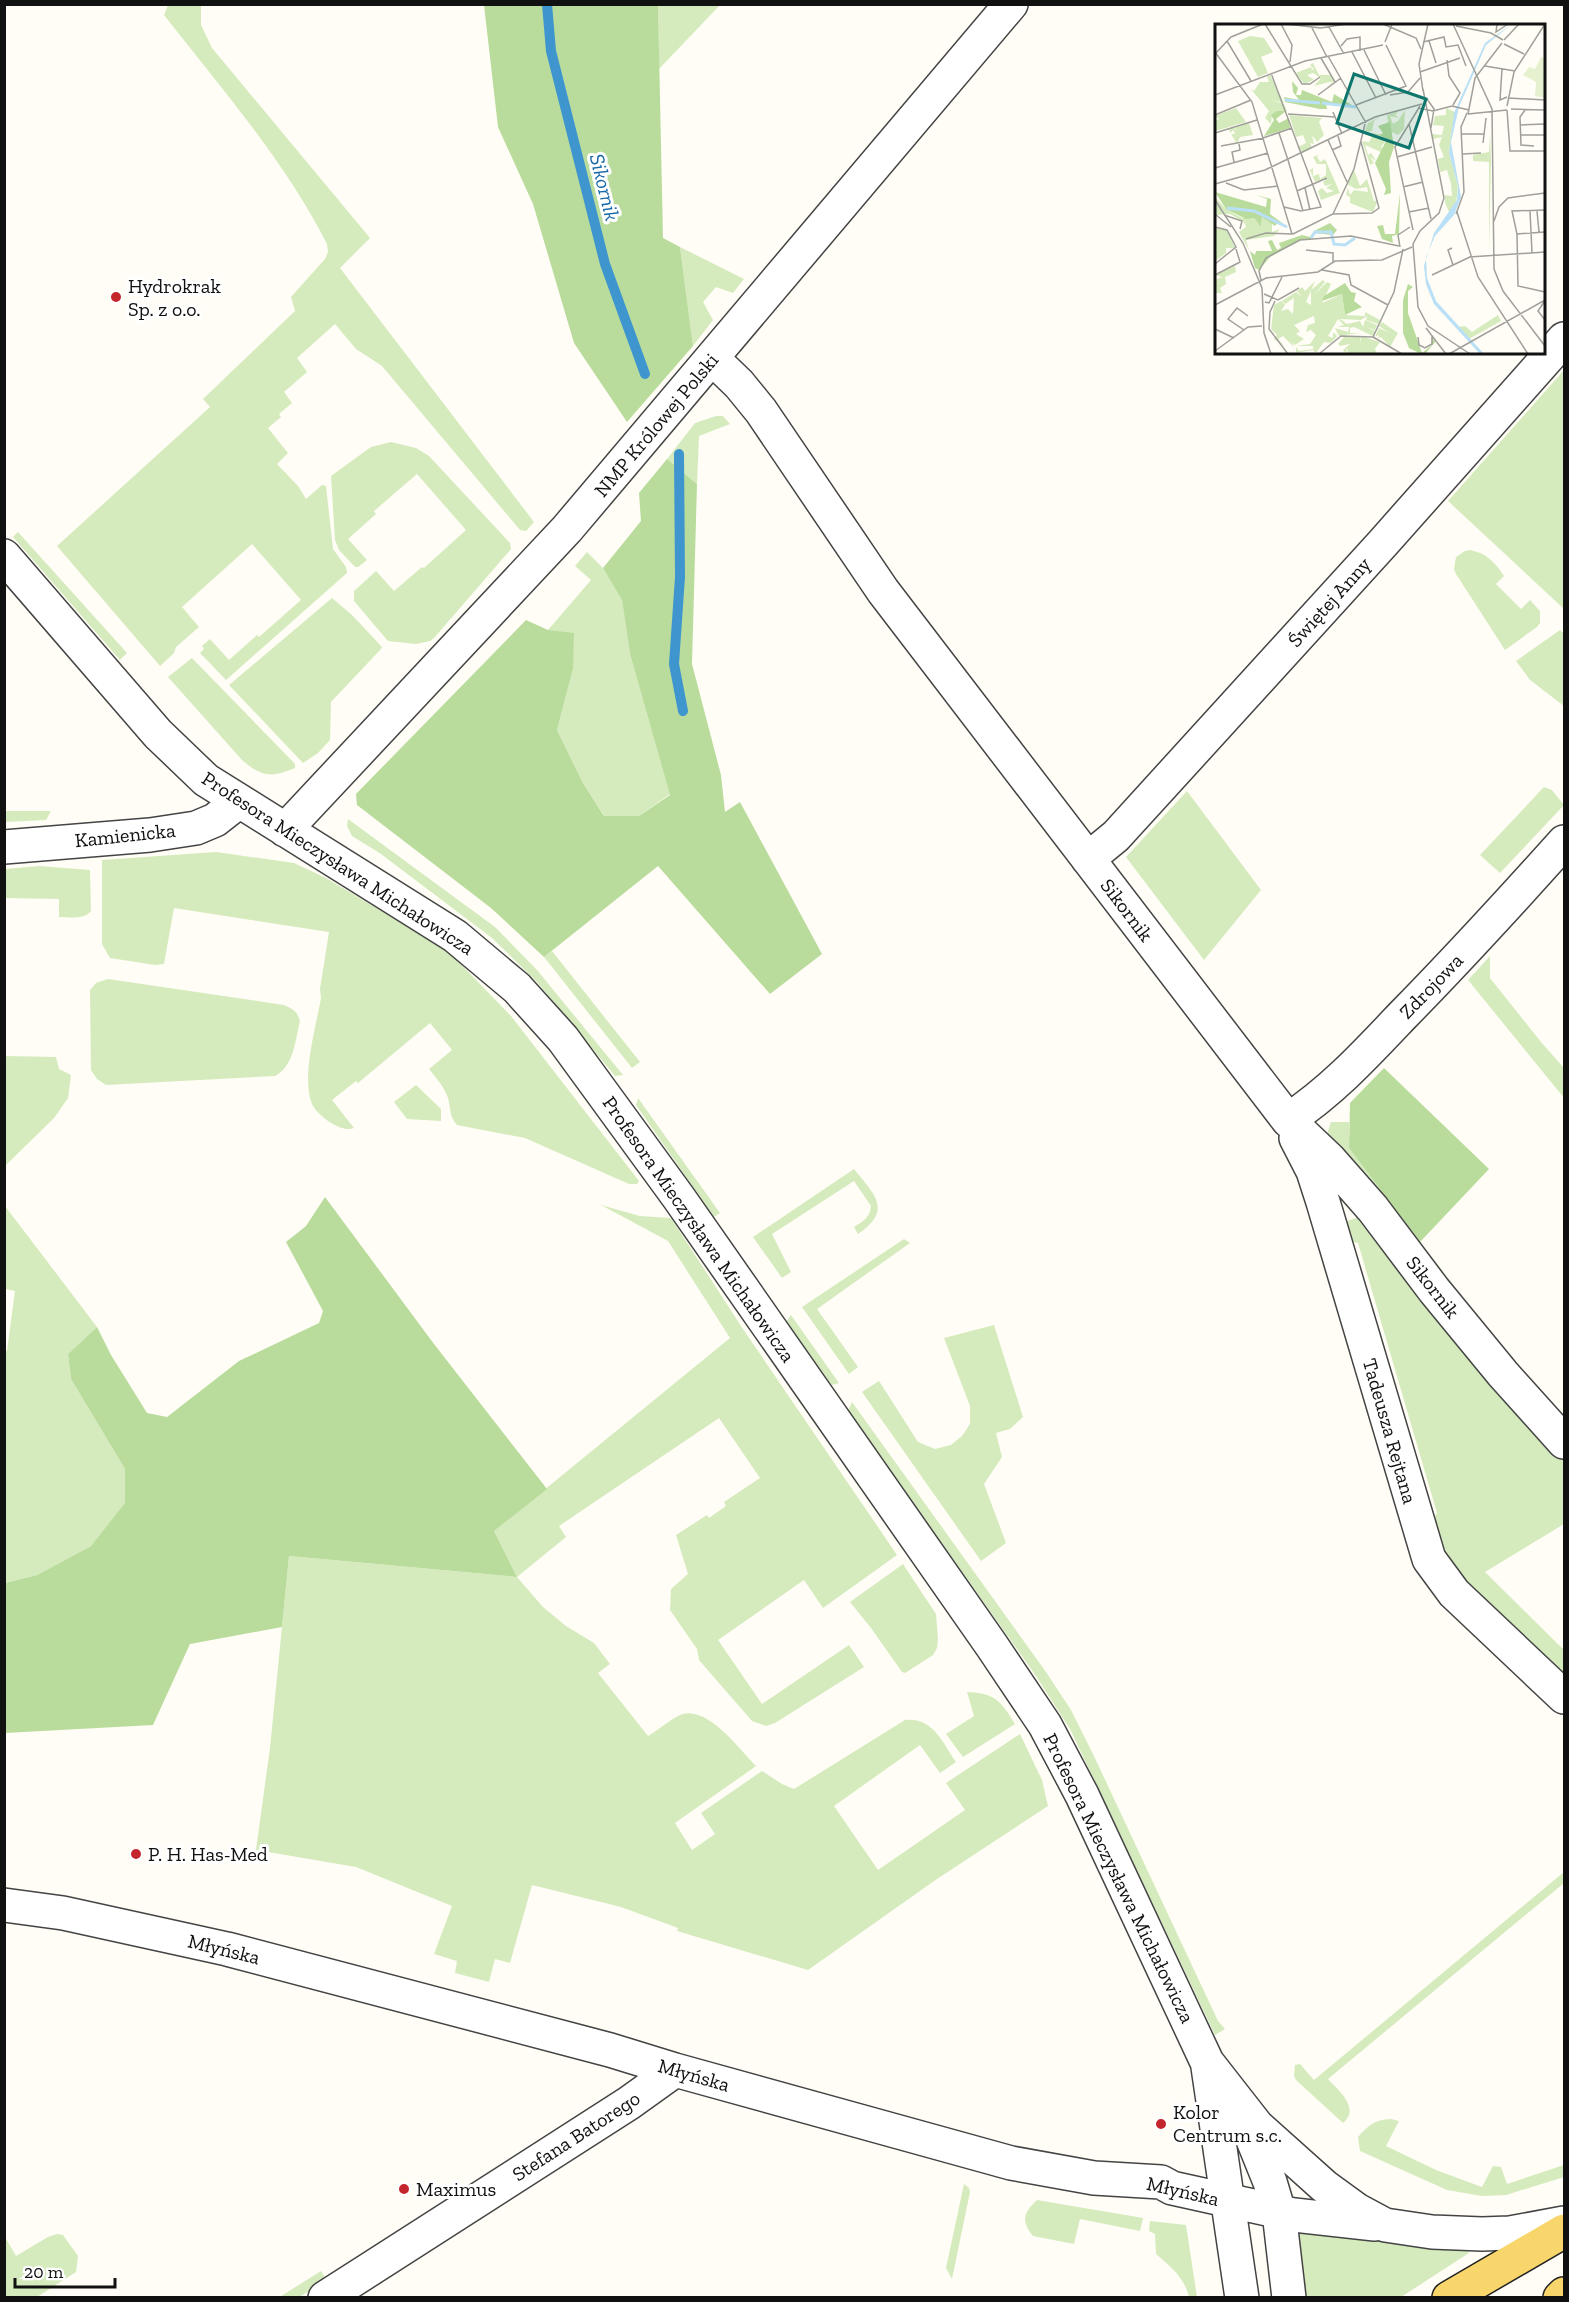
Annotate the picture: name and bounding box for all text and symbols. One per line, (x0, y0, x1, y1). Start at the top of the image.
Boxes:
inset map (1215, 24, 1545, 354)
water label: Sikornik (585, 151, 625, 223)
place label: Hydrokrak Sp. z o.o. (128, 274, 221, 321)
marker: Hydrokrak Sp. z o.o. (109, 290, 123, 304)
street label: NMP Królowej Polski (589, 348, 723, 502)
street label: Świętej Anny (1283, 552, 1376, 652)
street label: Profesora Mieczysława Michałowicza (198, 766, 479, 960)
street label: Kamienicka (73, 818, 177, 852)
street label: Sikornik (1096, 874, 1159, 947)
street label: Zdrojowa (1394, 948, 1468, 1024)
street label: Profesora Mieczysława Michałowicza (598, 1091, 801, 1367)
street label: Sikornik (1401, 1251, 1465, 1323)
street label: Tadeusza Rejtana (1358, 1356, 1422, 1507)
street label: Profesora Mieczysława Michałowicza (1038, 1729, 1200, 2027)
place label: P. H. Has-Med (148, 1842, 268, 1866)
marker: P. H. Has-Med (129, 1847, 143, 1861)
street label: Młyńska (185, 1928, 263, 1970)
street label: Młyńska (655, 2053, 733, 2097)
street label: Stefana Batorego (508, 2086, 644, 2186)
place label: Kolor Centrum s.c. (1173, 2100, 1282, 2147)
marker: Kolor Centrum s.c. (1154, 2117, 1168, 2131)
street label: Młyńska (1144, 2171, 1222, 2211)
place label: Maximus (416, 2177, 496, 2201)
marker: Maximus (397, 2182, 411, 2196)
scale bar (15, 2251, 116, 2289)
text: 20 m (24, 2261, 64, 2283)

